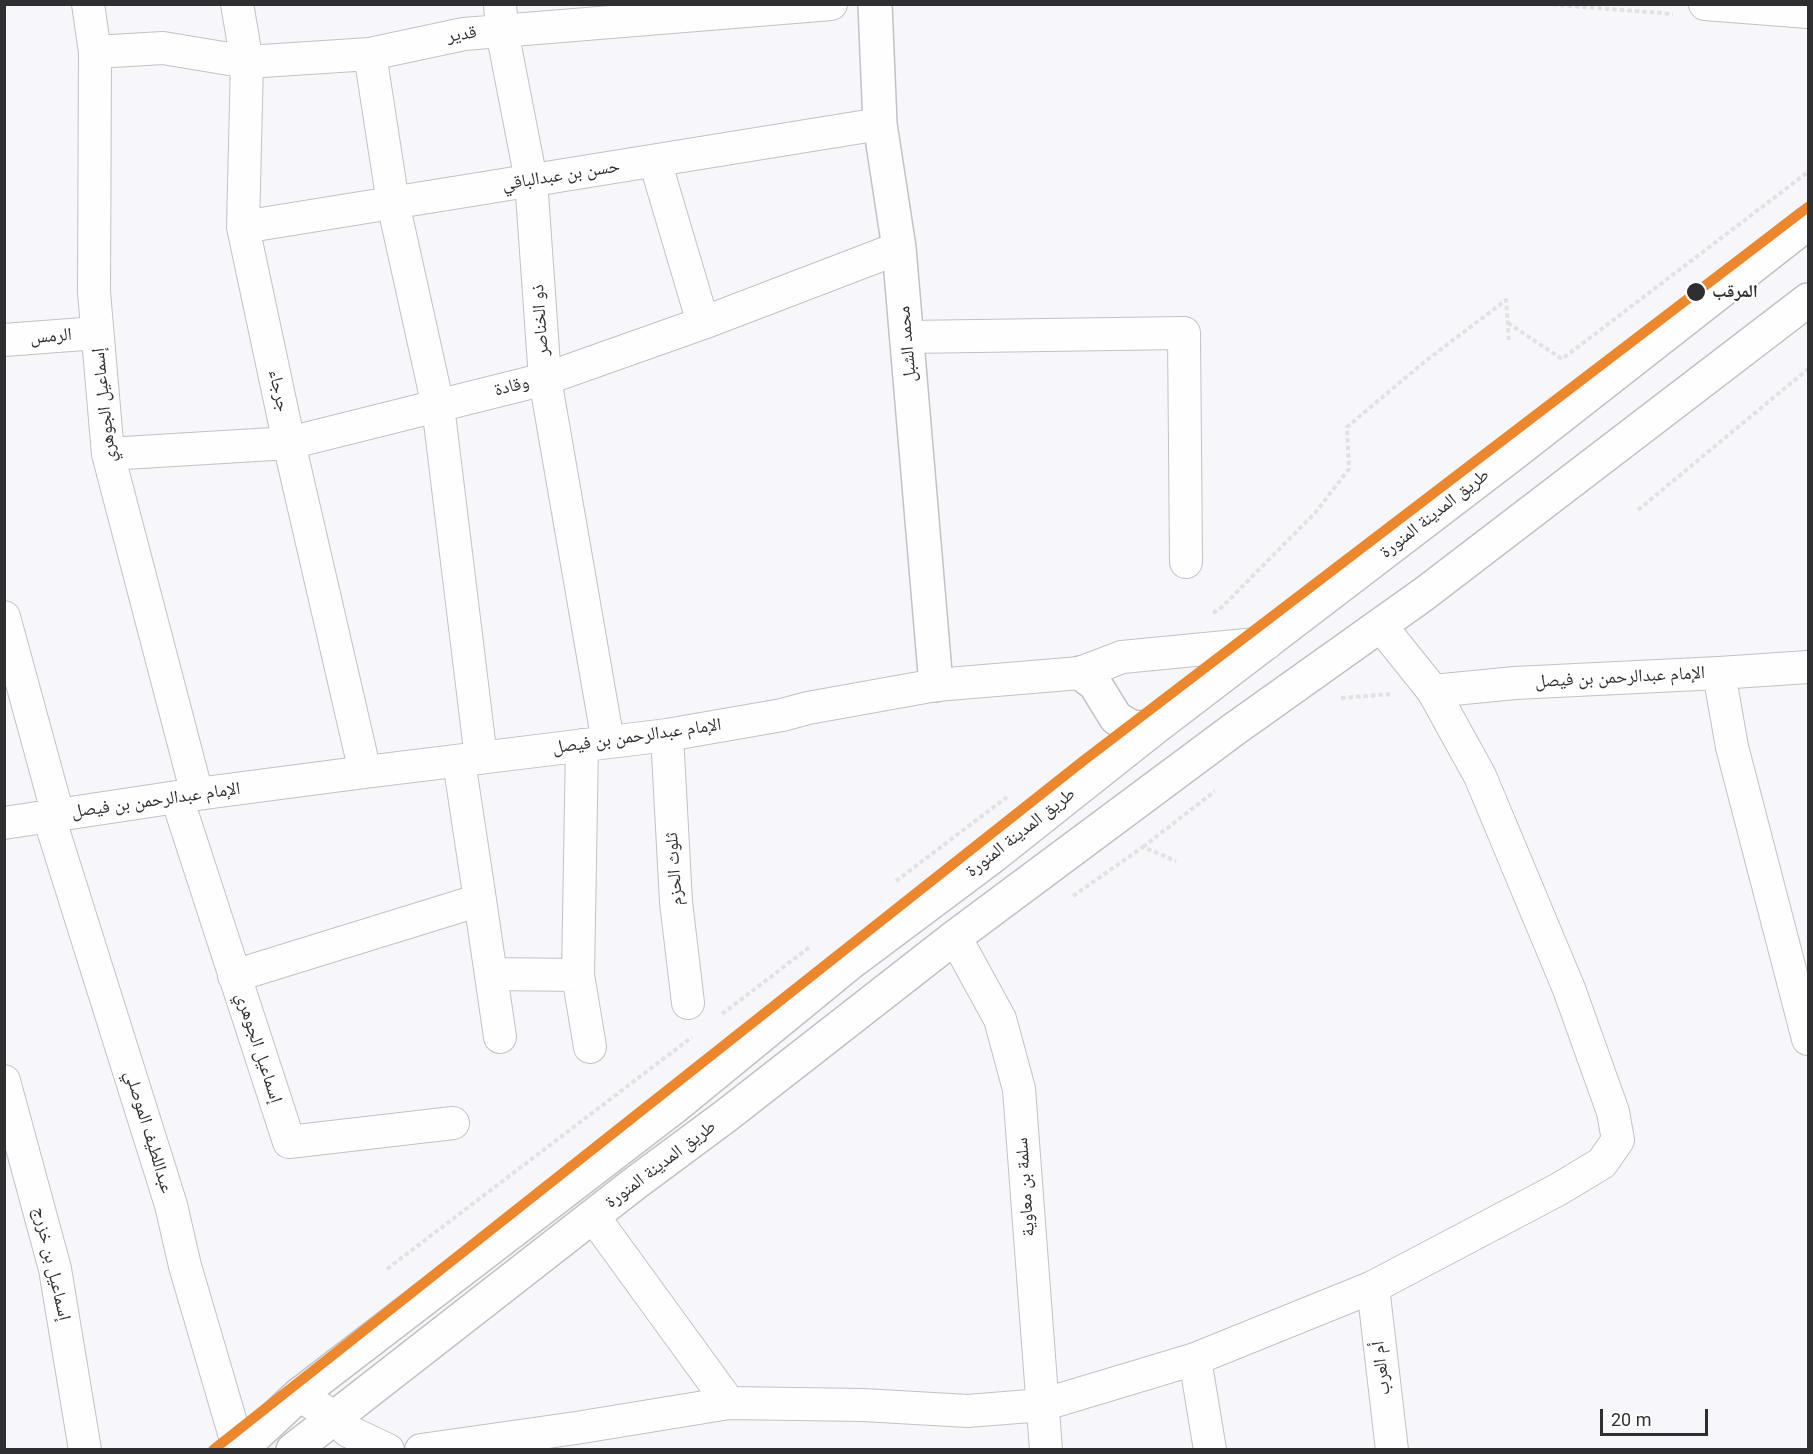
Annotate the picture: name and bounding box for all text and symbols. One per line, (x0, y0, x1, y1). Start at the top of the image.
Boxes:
street label: قدير (446, 22, 478, 48)
street label: حسن بن عبدالباقي (501, 156, 621, 196)
marker: المرقب (1685, 281, 1707, 303)
place label: المرقب (1712, 281, 1758, 303)
street label: ذو الخناصر (528, 284, 554, 356)
street label: محمد الشبل (894, 305, 922, 383)
street label: الرمس (29, 324, 73, 350)
street label: إسماعيل الجوهري (88, 347, 122, 463)
street label: جرجاء (263, 368, 293, 414)
street label: وقادة (492, 372, 532, 402)
street label: طريق المدينة المنورة (1376, 465, 1494, 563)
street label: الإمام عبدالرحمن بن فيصل (1534, 663, 1706, 693)
street label: الإمام عبدالرحمن بن فيصل (551, 714, 723, 760)
street label: الإمام عبدالرحمن بن فيصل (70, 778, 242, 824)
street label: طريق المدينة المنورة (962, 784, 1080, 882)
street label: ثلوث الحزم (662, 832, 688, 906)
street label: إسماعيل الجوهري (230, 990, 286, 1106)
street label: عبداللطيف الموصلي (119, 1068, 177, 1196)
street label: طريق المدينة المنورة (601, 1116, 721, 1214)
street label: سلمة بن معاوية (1012, 1137, 1040, 1237)
street label: إسماعيل بن خزرج (27, 1205, 75, 1323)
street label: أم العرب (1368, 1340, 1396, 1396)
scale bar (1603, 1397, 1711, 1435)
text: 20 m (1611, 1409, 1651, 1430)

